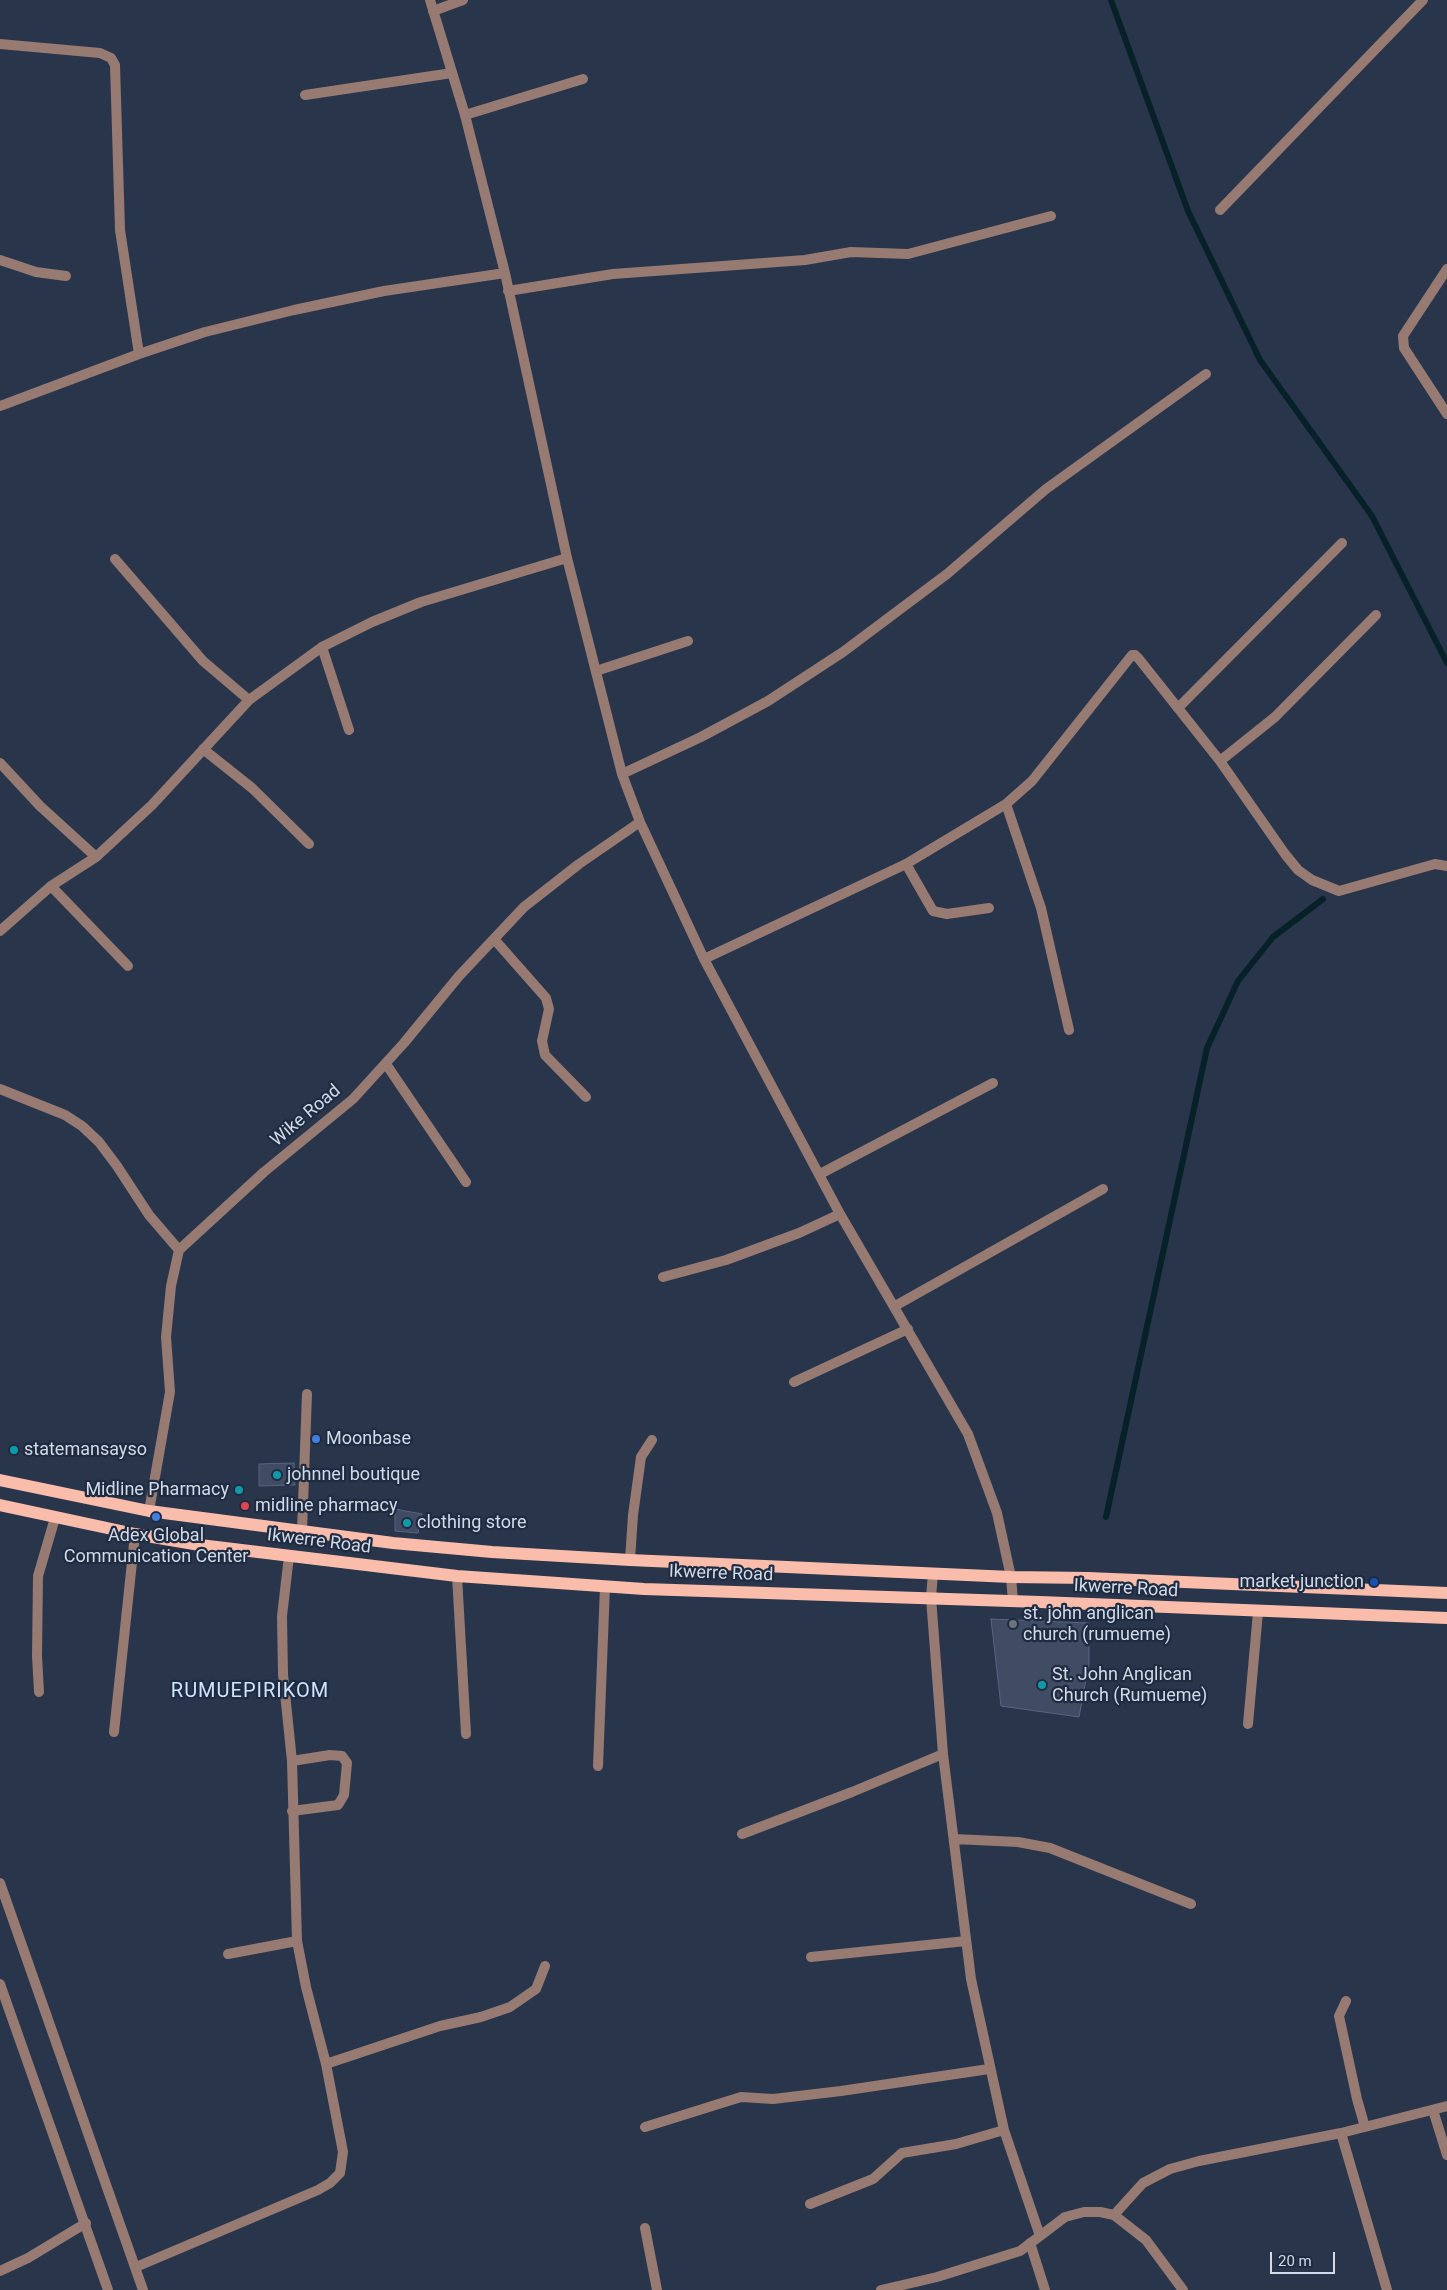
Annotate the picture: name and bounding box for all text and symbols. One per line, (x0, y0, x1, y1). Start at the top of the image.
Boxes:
street label: Wike Road (267, 1081, 345, 1151)
place label: Moonbase (326, 1428, 411, 1450)
marker: Moonbase (310, 1433, 322, 1445)
place label: statemansayso (24, 1439, 147, 1461)
marker: statemansayso (8, 1444, 20, 1456)
place label: johnnel boutique (287, 1464, 420, 1486)
marker: johnnel boutique (271, 1469, 283, 1481)
place label: Midline Pharmacy (85, 1479, 229, 1501)
marker: Midline Pharmacy (233, 1484, 245, 1496)
place label: midline pharmacy (255, 1495, 397, 1517)
marker: midline pharmacy (239, 1500, 251, 1512)
marker: Adex Global Communication Center (150, 1511, 162, 1523)
place label: clothing store (417, 1512, 527, 1534)
marker: clothing store (401, 1517, 413, 1529)
place label: Adex Global Communication Center (64, 1525, 248, 1568)
street label: Ikwerre Road (266, 1525, 372, 1559)
street label: Ikwerre Road (668, 1561, 774, 1587)
place label: market junction (1239, 1571, 1364, 1593)
street label: Ikwerre Road (1073, 1575, 1179, 1603)
marker: market junction (1368, 1576, 1380, 1588)
place label: st. john anglican church (rumueme) (1023, 1603, 1171, 1646)
marker: st. john anglican church (rumueme) (1007, 1618, 1019, 1630)
place label: St. John Anglican Church (Rumueme) (1052, 1664, 1207, 1706)
marker: St. John Anglican Church (Rumueme) (1036, 1679, 1048, 1691)
district label: RUMUEPIRIKOM (169, 1680, 331, 1704)
scale bar (1272, 2242, 1337, 2274)
text: 20 m (1278, 2252, 1312, 2270)

